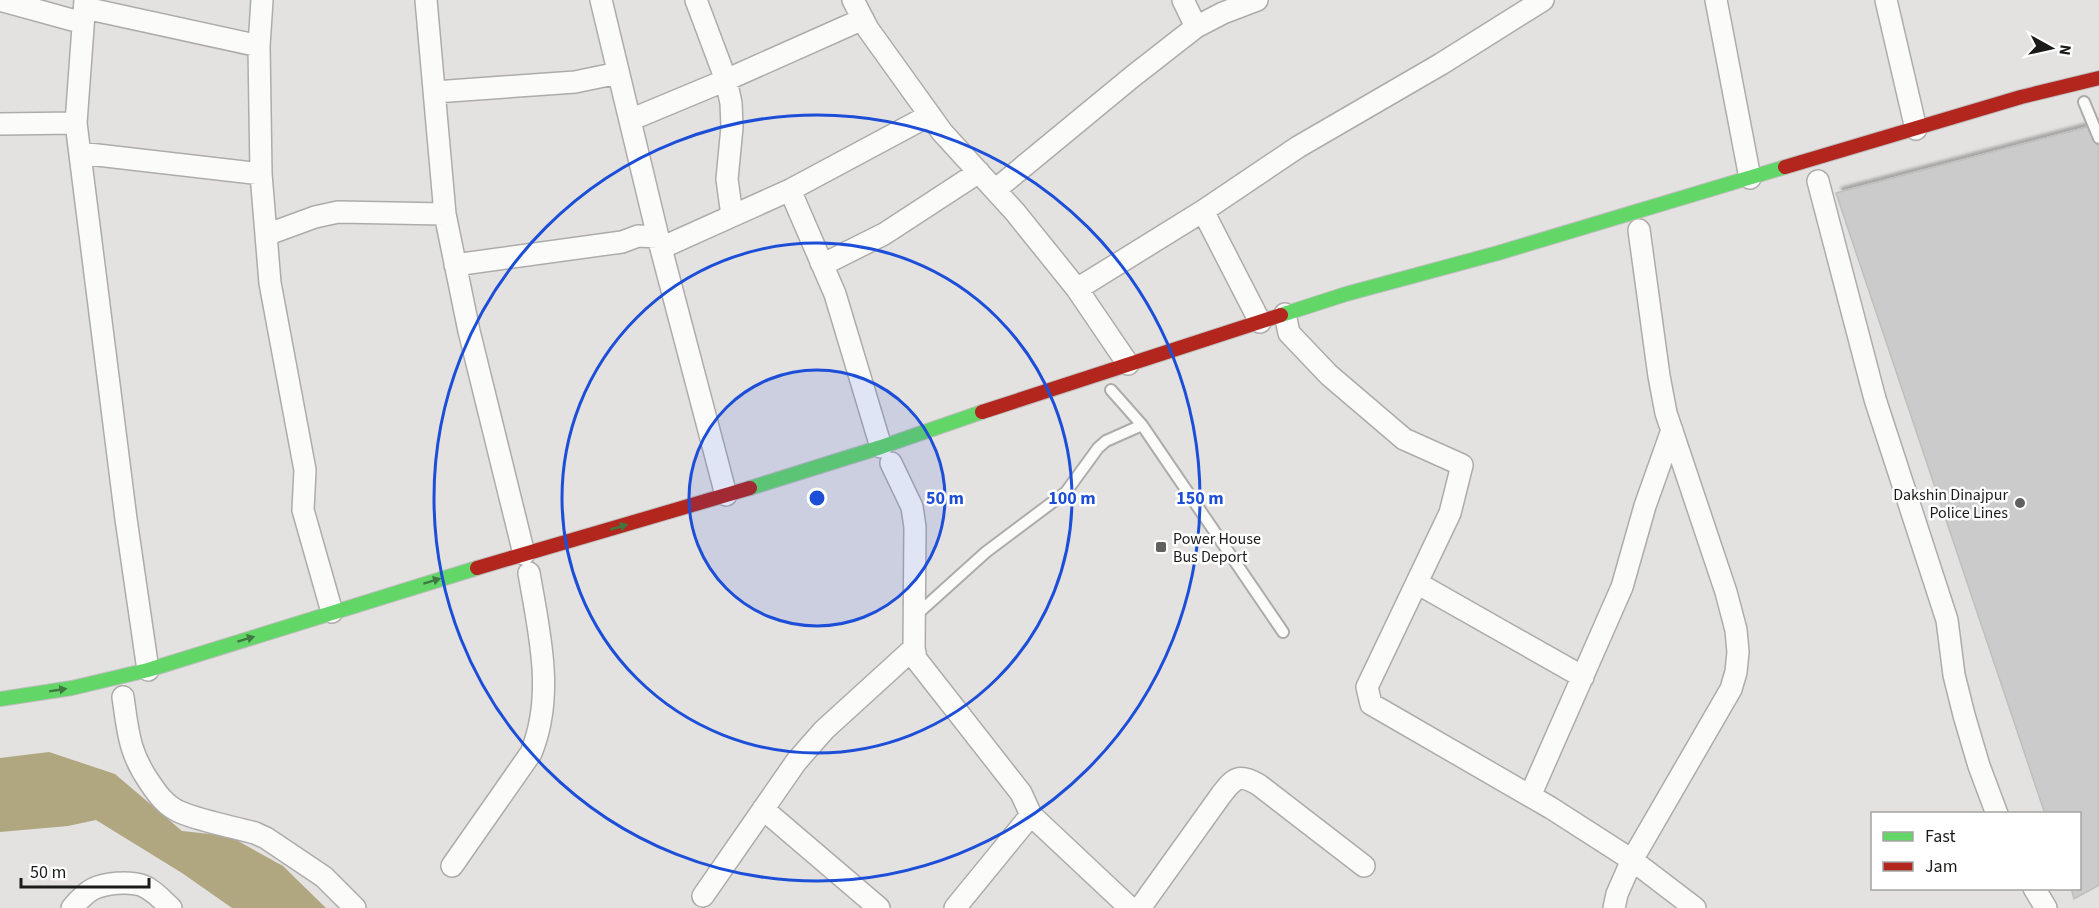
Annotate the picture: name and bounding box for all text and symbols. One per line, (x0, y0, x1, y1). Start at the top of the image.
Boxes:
north arrow (2021, 18, 2081, 78)
text: N (2053, 43, 2076, 57)
place label: Dakshin Dinajpur Police Lines (1893, 484, 2008, 524)
text: 50 m (926, 486, 964, 511)
text: 100 m (1048, 486, 1096, 511)
text: 150 m (1176, 486, 1224, 511)
centre of rings (807, 488, 827, 508)
marker: Dakshin Dinajpur Police Lines (2013, 496, 2027, 510)
one-way arrow (610, 521, 628, 531)
place label: Power House Bus Deport (1173, 528, 1261, 568)
marker: Power House Bus Deport (1154, 540, 1168, 554)
one-way arrow (423, 576, 441, 585)
one-way arrow (237, 634, 255, 643)
one-way arrow (49, 686, 68, 695)
legend (1871, 812, 2081, 890)
text: Fast (1925, 824, 1956, 849)
scale bar (21, 851, 148, 889)
text: Jam (1925, 854, 1958, 879)
text: 50 m (30, 860, 66, 885)

